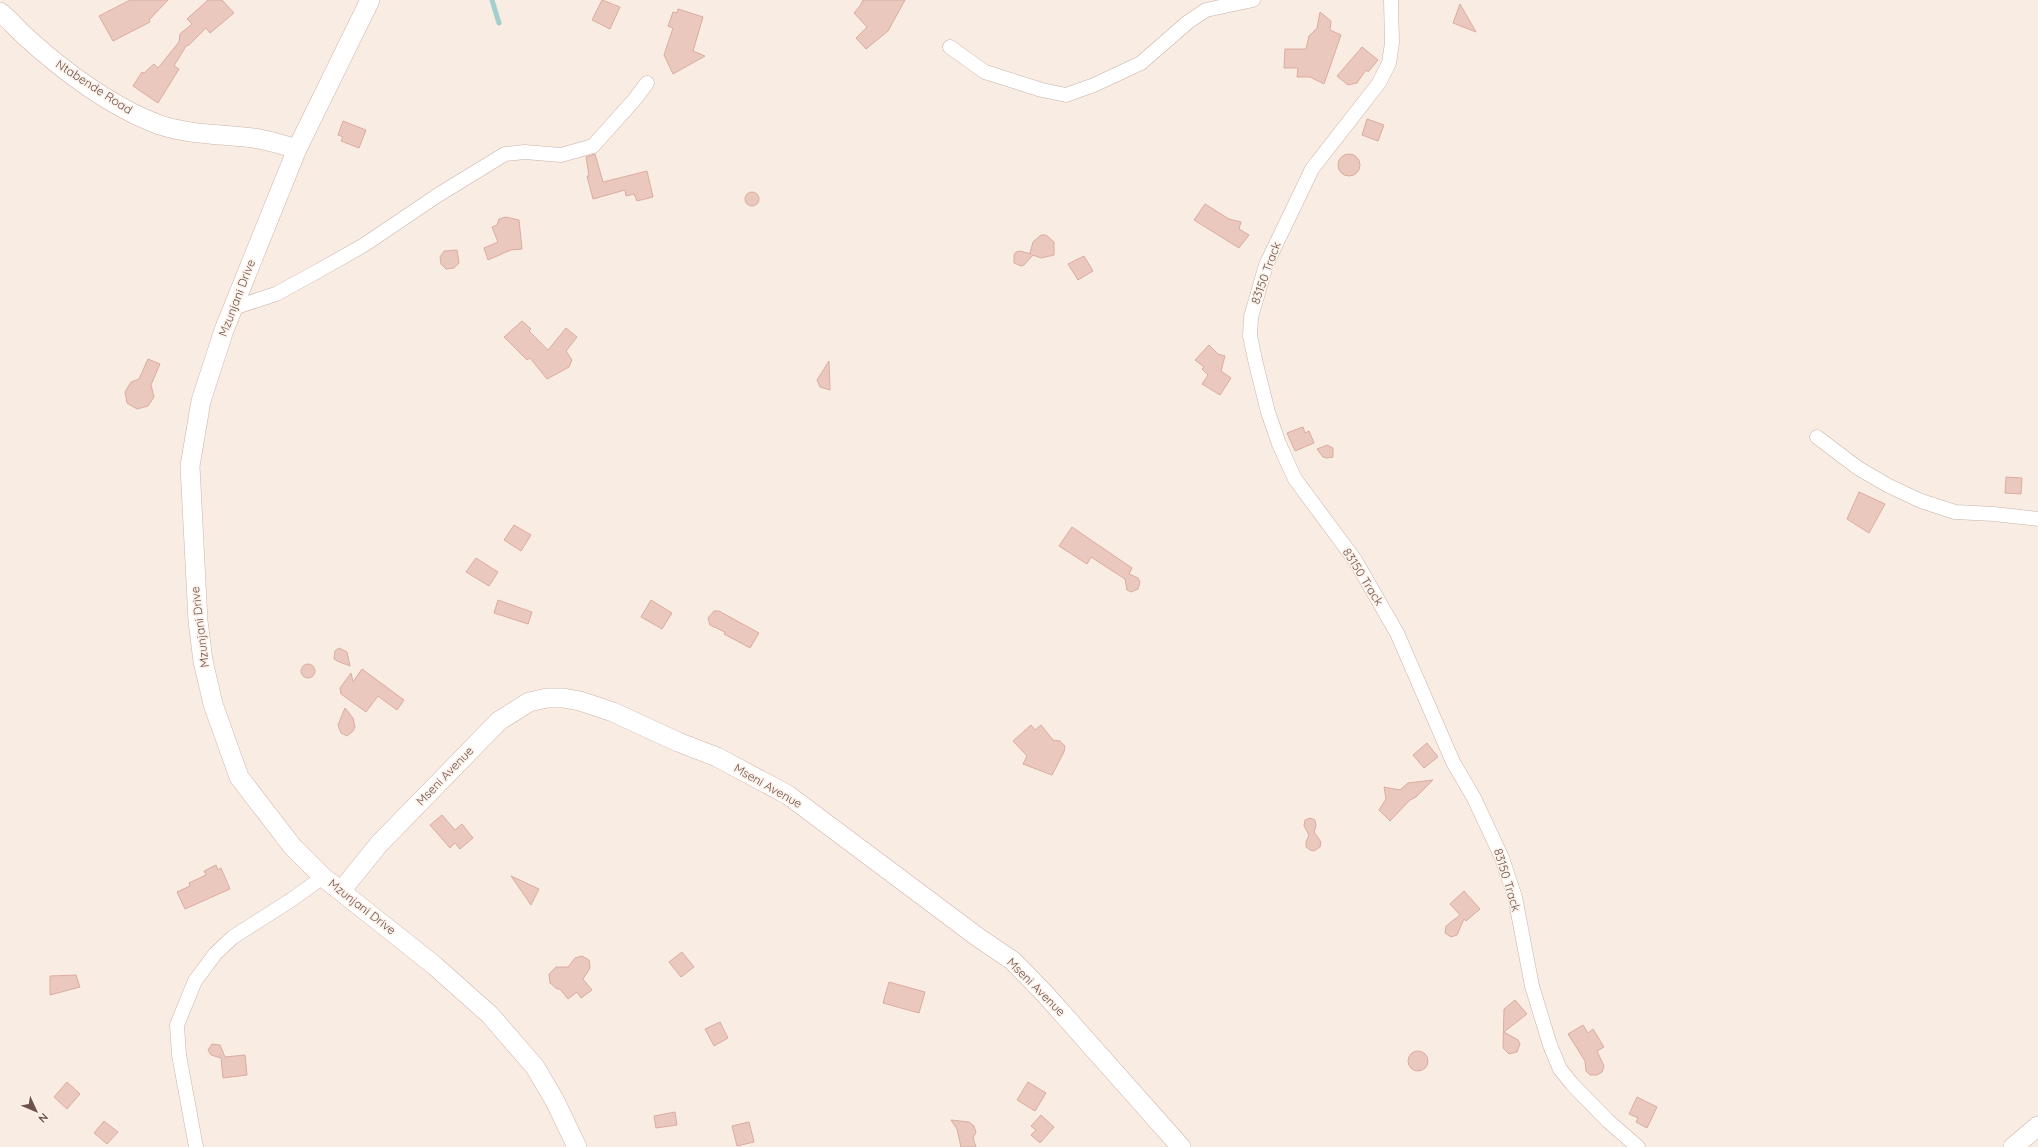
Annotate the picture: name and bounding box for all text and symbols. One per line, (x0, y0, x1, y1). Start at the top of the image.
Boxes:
street label: Ntabende Road (53, 56, 135, 117)
street label: 83150 Track (1247, 240, 1284, 306)
street label: Mzunjani Drive (215, 257, 258, 339)
street label: 83150 Track (1340, 545, 1387, 608)
street label: Mzunjani Drive (187, 585, 212, 668)
street label: Mseni Avenue (413, 743, 477, 808)
street label: Mseni Avenue (732, 760, 805, 811)
street label: 83150 Track (1491, 847, 1524, 913)
street label: Mzunjani Drive (326, 876, 399, 938)
street label: Mseni Avenue (1004, 954, 1069, 1019)
north arrow (16, 1091, 56, 1131)
text: N (35, 1110, 51, 1126)

